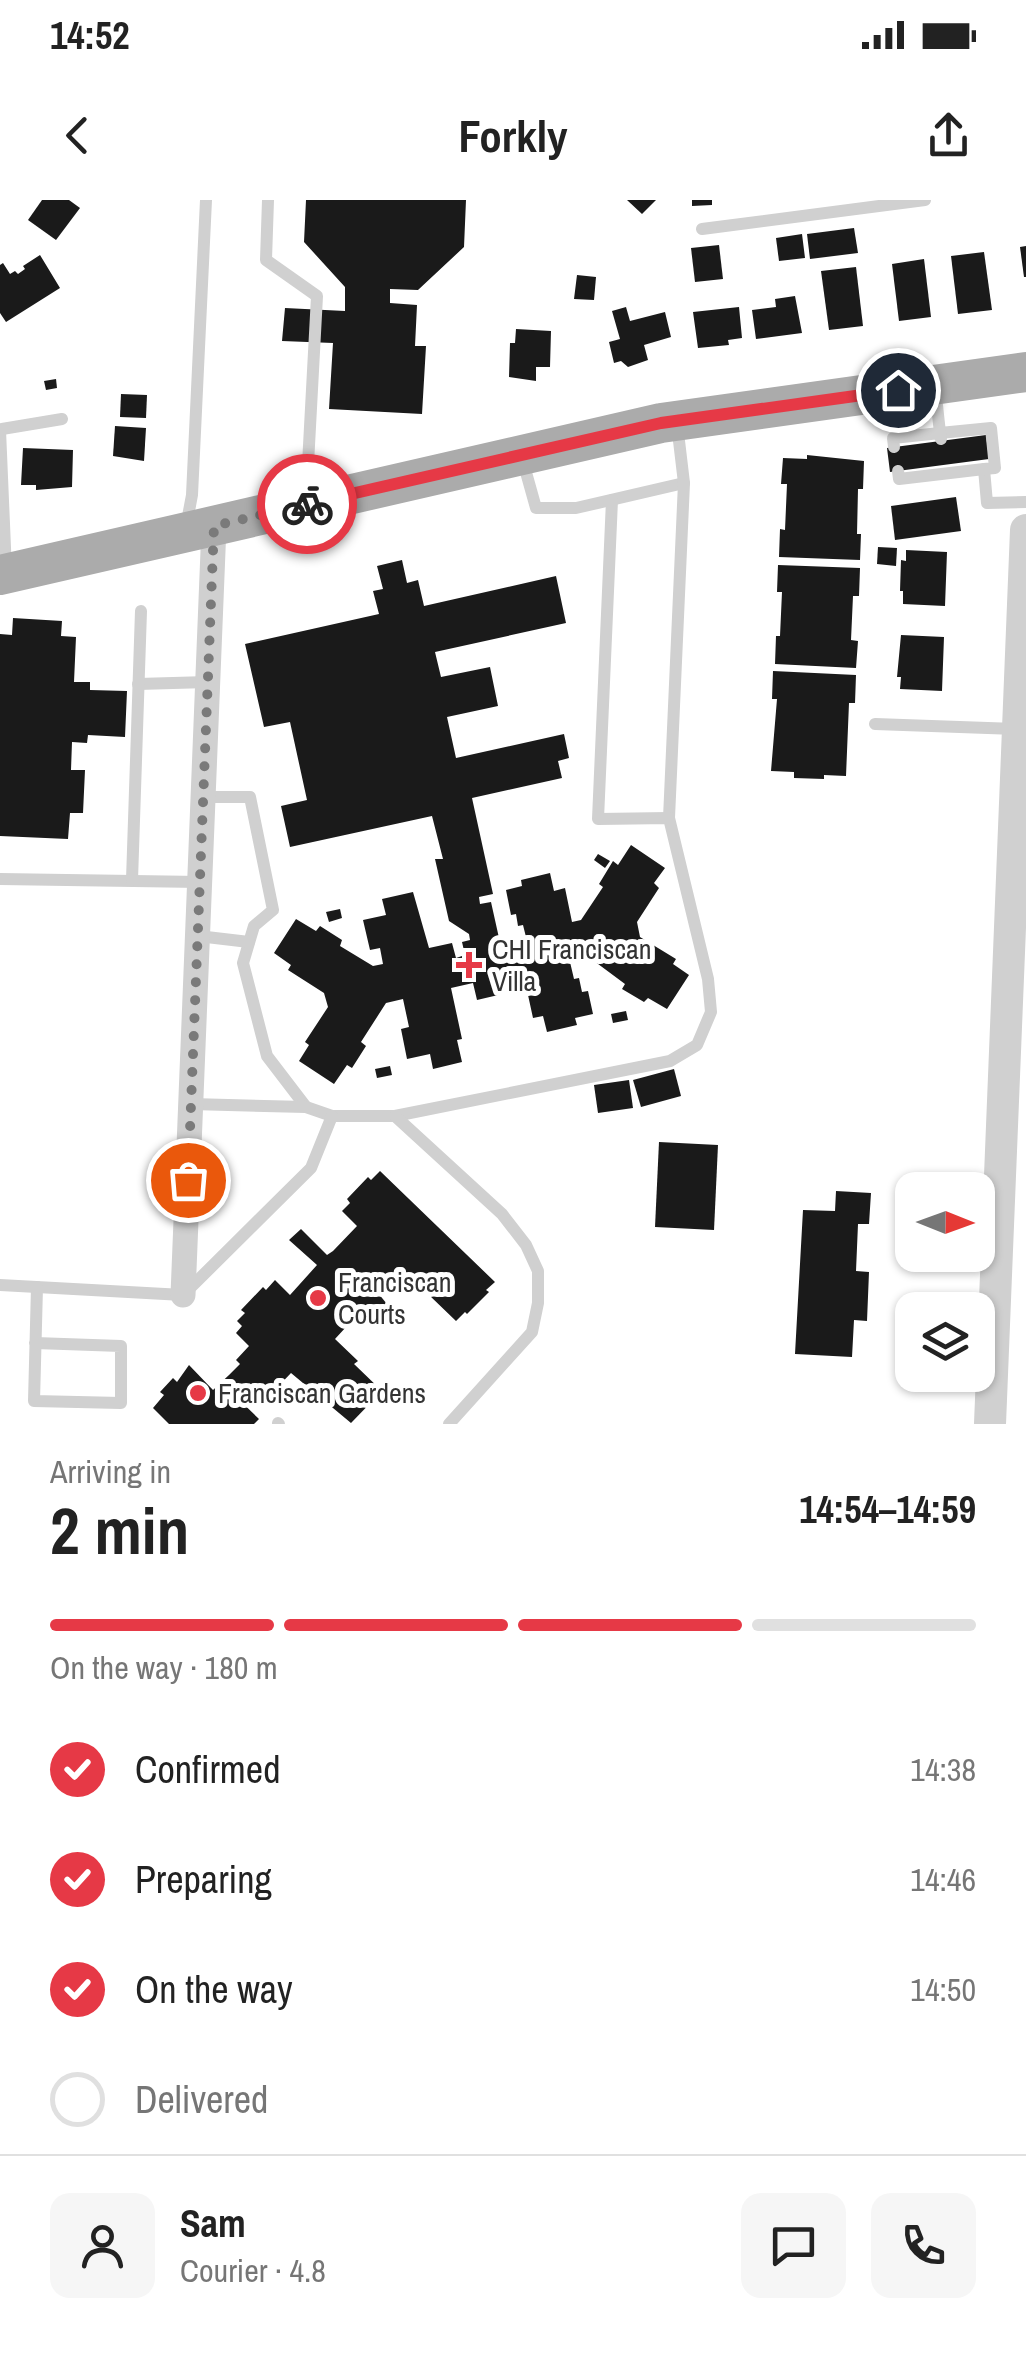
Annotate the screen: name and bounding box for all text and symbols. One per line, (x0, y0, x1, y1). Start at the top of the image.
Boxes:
text: 14:52 (50, 10, 130, 61)
text: Forkly (459, 105, 567, 166)
icon: back (50, 108, 105, 163)
icon: share (921, 108, 976, 163)
pin (856, 348, 941, 433)
icon: home (871, 363, 926, 418)
courier (257, 454, 357, 554)
icon: bike (280, 477, 335, 532)
place label: CHI Franciscan Villa (492, 930, 652, 1000)
marker: CHI Franciscan Villa (456, 952, 482, 978)
pin (146, 1138, 231, 1223)
icon: bag (161, 1153, 216, 1208)
north arrow (895, 1172, 995, 1272)
map controls (895, 1172, 995, 1392)
place label: Franciscan Courts (338, 1263, 452, 1333)
marker: Franciscan Courts (307, 1287, 329, 1309)
button: layers (895, 1292, 995, 1392)
place label: Franciscan Gardens (218, 1374, 426, 1412)
marker: Franciscan Gardens (187, 1382, 209, 1404)
text: Arriving in (50, 1450, 171, 1493)
text: 14:54–14:59 (799, 1484, 976, 1535)
text: 2 min (50, 1487, 189, 1574)
text: On the way · 180 m (50, 1646, 278, 1689)
icon: check (50, 1742, 105, 1797)
text: Confirmed (135, 1744, 280, 1795)
text: 14:38 (910, 1748, 976, 1791)
icon: check (50, 1852, 105, 1907)
text: Preparing (135, 1854, 272, 1905)
text: 14:46 (910, 1858, 976, 1901)
icon: check (50, 1962, 105, 2017)
text: On the way (135, 1964, 293, 2015)
text: 14:50 (910, 1968, 976, 2011)
text: Delivered (135, 2074, 268, 2125)
button: person (50, 2193, 155, 2298)
button: chat (741, 2193, 846, 2298)
button: phone (871, 2193, 976, 2298)
text: Sam (180, 2198, 246, 2249)
text: Courier · 4.8 (180, 2249, 326, 2292)

